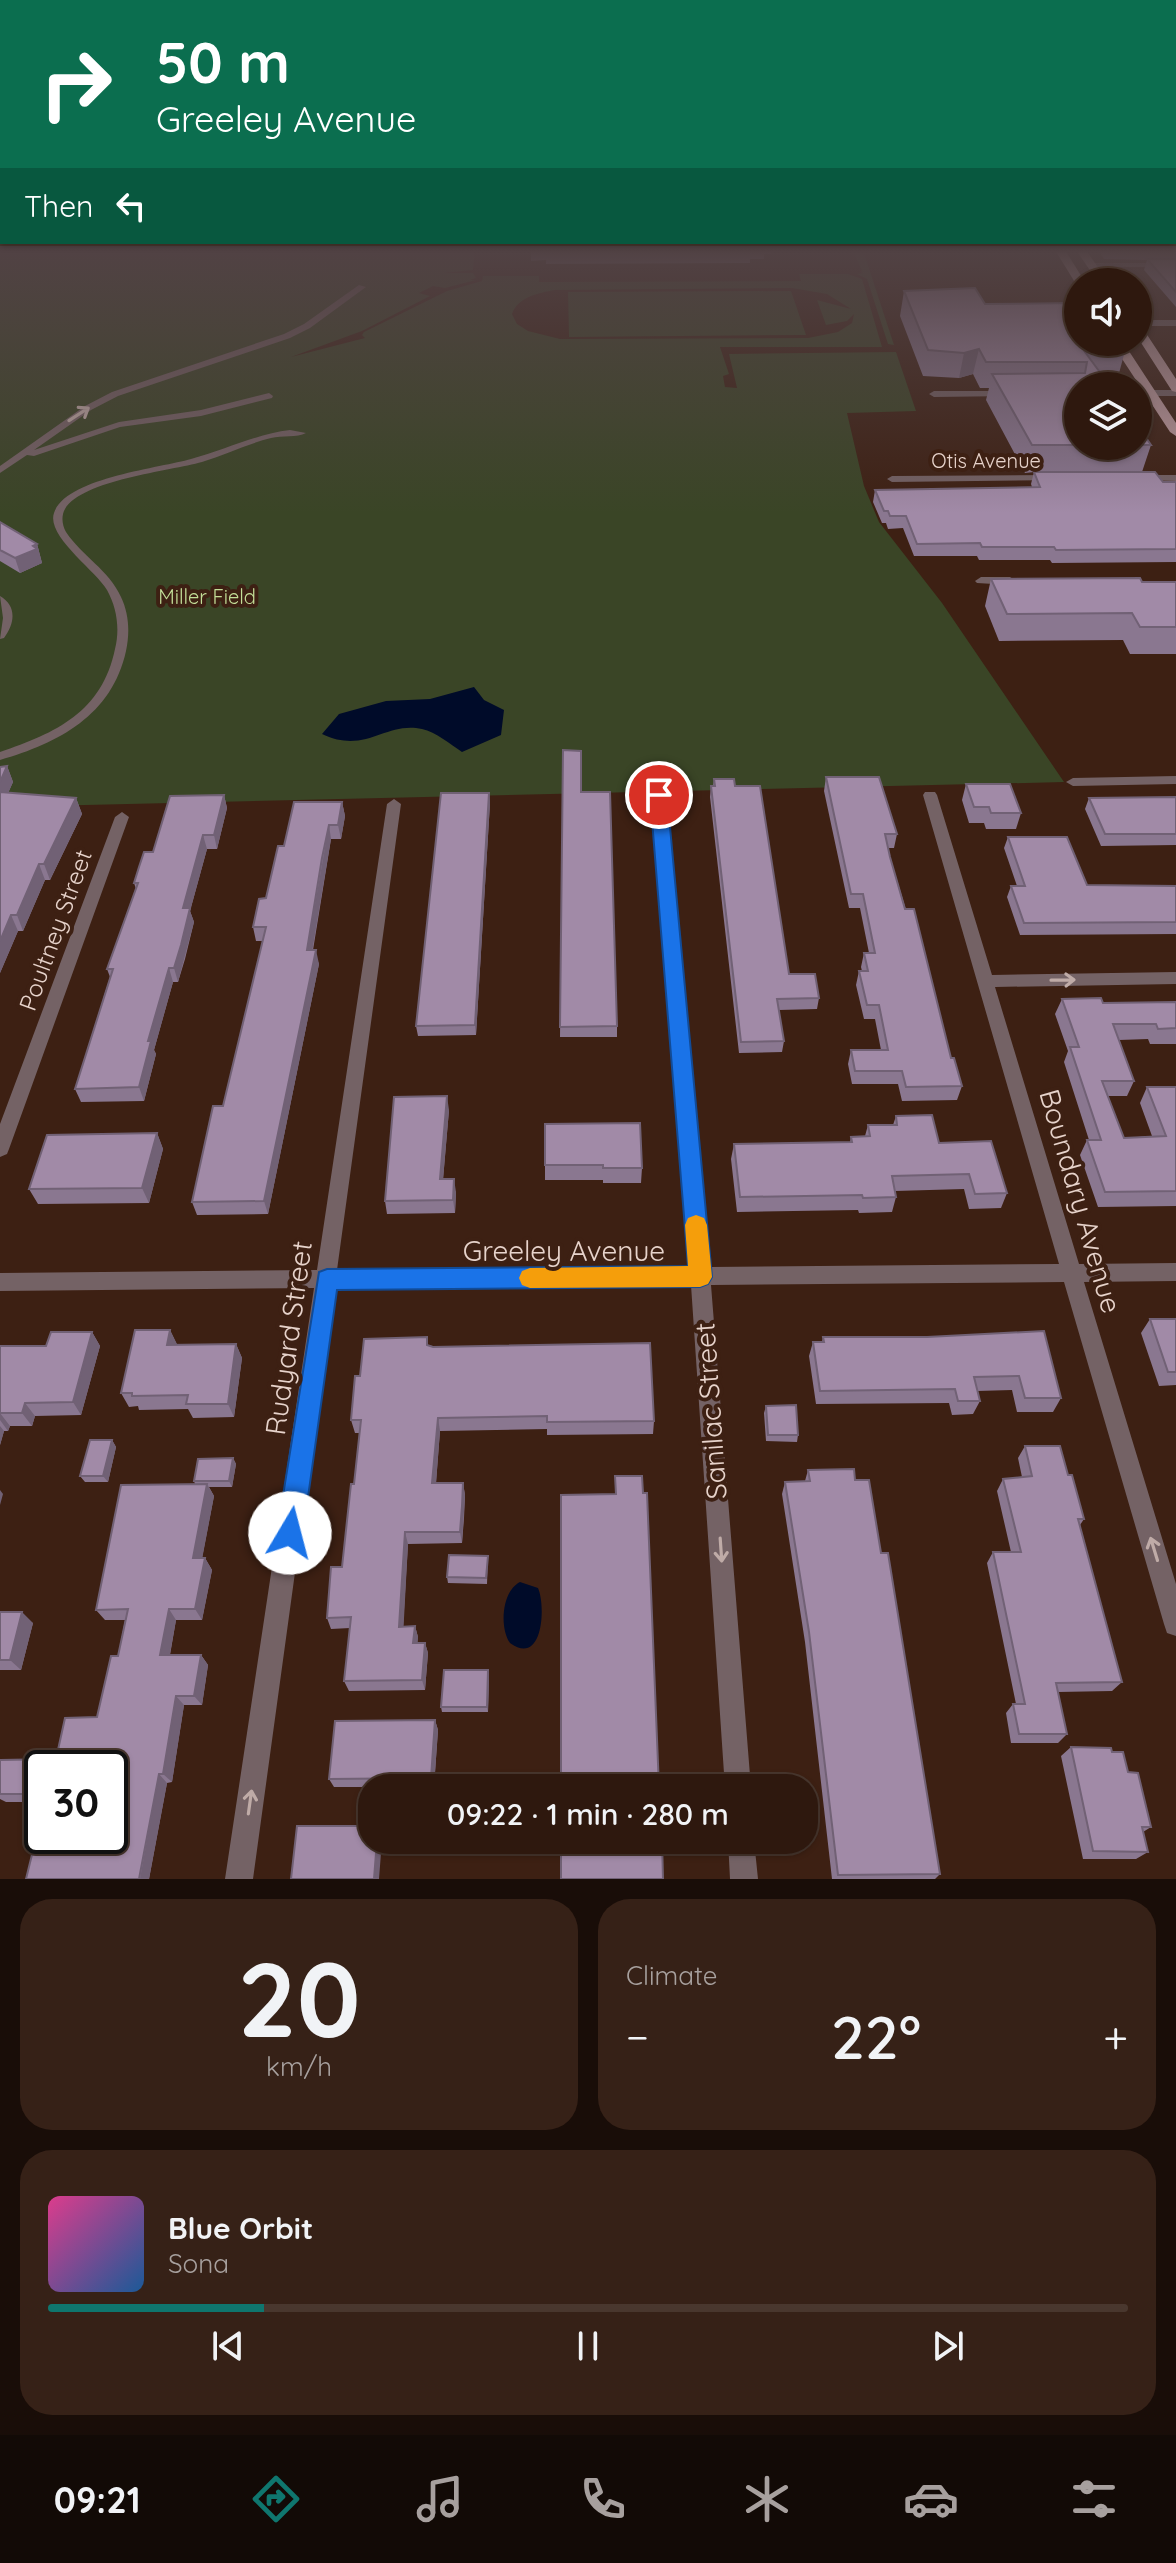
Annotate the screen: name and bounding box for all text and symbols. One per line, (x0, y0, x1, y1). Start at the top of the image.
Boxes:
text: 50 m (156, 27, 290, 97)
icon: right (24, 32, 128, 136)
text: Greeley Avenue (156, 96, 416, 141)
icon: left (109, 184, 153, 228)
text: Then (24, 187, 93, 225)
map controls (1064, 268, 1152, 460)
button: sound (1064, 268, 1152, 356)
button: layers (1064, 372, 1152, 460)
one-way arrow (67, 406, 90, 422)
street label: Otis Avenue (931, 448, 1041, 473)
park label: Miller Field (158, 584, 256, 609)
pin (625, 761, 693, 829)
icon: arrive (637, 773, 681, 817)
street label: Poultney Street (12, 846, 98, 1014)
one-way arrow (1049, 972, 1076, 988)
street label: Boundary Avenue (1032, 1085, 1130, 1317)
street label: Greeley Avenue (463, 1233, 665, 1268)
street label: Rudyard Street (257, 1239, 319, 1437)
street label: Sanilac Street (686, 1322, 734, 1500)
position arrow (248, 1491, 332, 1575)
one-way arrow (714, 1536, 729, 1563)
one-way arrow (1146, 1537, 1161, 1563)
speed limit sign: 30 (24, 1750, 128, 1854)
one-way arrow (243, 1790, 258, 1815)
text: 09:22 · 1 min · 280 m (447, 1795, 729, 1833)
text: 20 (237, 1933, 361, 2063)
text: Climate (626, 1959, 717, 1992)
text: 22° (831, 1999, 921, 2074)
text: − (626, 2009, 649, 2064)
text: + (1103, 2009, 1128, 2064)
text: km/h (266, 2050, 332, 2083)
text: Blue Orbit (168, 2209, 313, 2247)
text: Sona (168, 2247, 229, 2280)
icon: previous (206, 2324, 250, 2368)
icon: pause (566, 2324, 610, 2368)
icon: next (926, 2324, 970, 2368)
icon: directions (248, 2471, 304, 2527)
icon: music (412, 2471, 468, 2527)
icon: phone (575, 2471, 631, 2527)
icon: climate (739, 2471, 795, 2527)
icon: car (903, 2471, 959, 2527)
icon: filters (1066, 2471, 1122, 2527)
text: 09:21 (54, 2477, 141, 2522)

